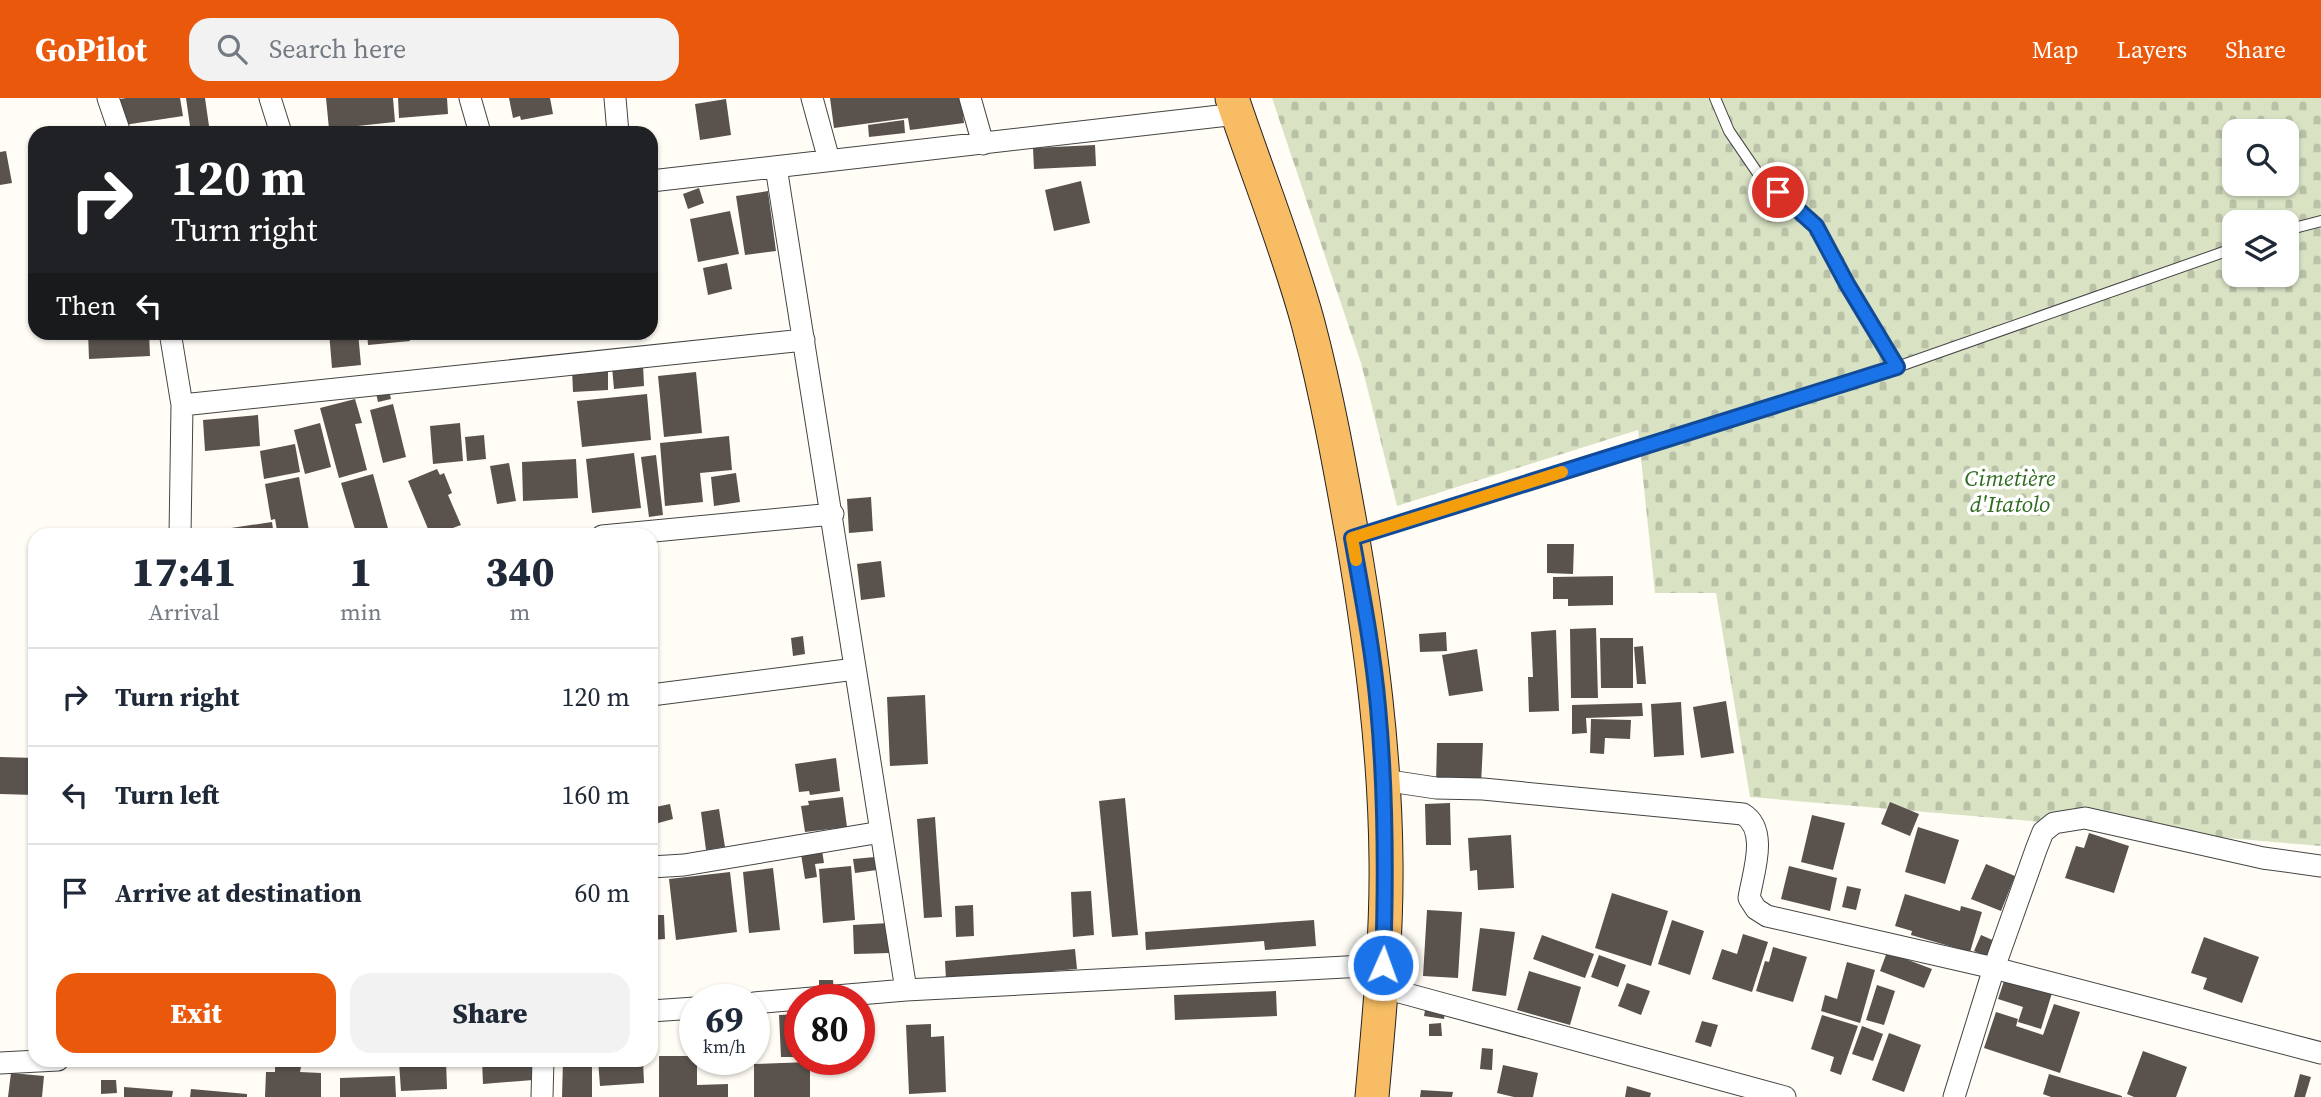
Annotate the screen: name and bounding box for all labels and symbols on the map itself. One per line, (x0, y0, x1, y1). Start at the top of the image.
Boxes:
pin (1748, 162, 1808, 222)
park label: Cimetière d'Itatolo (1965, 462, 2056, 520)
position arrow (1346, 928, 1420, 1002)
speed limit sign: 80 (784, 984, 875, 1075)

